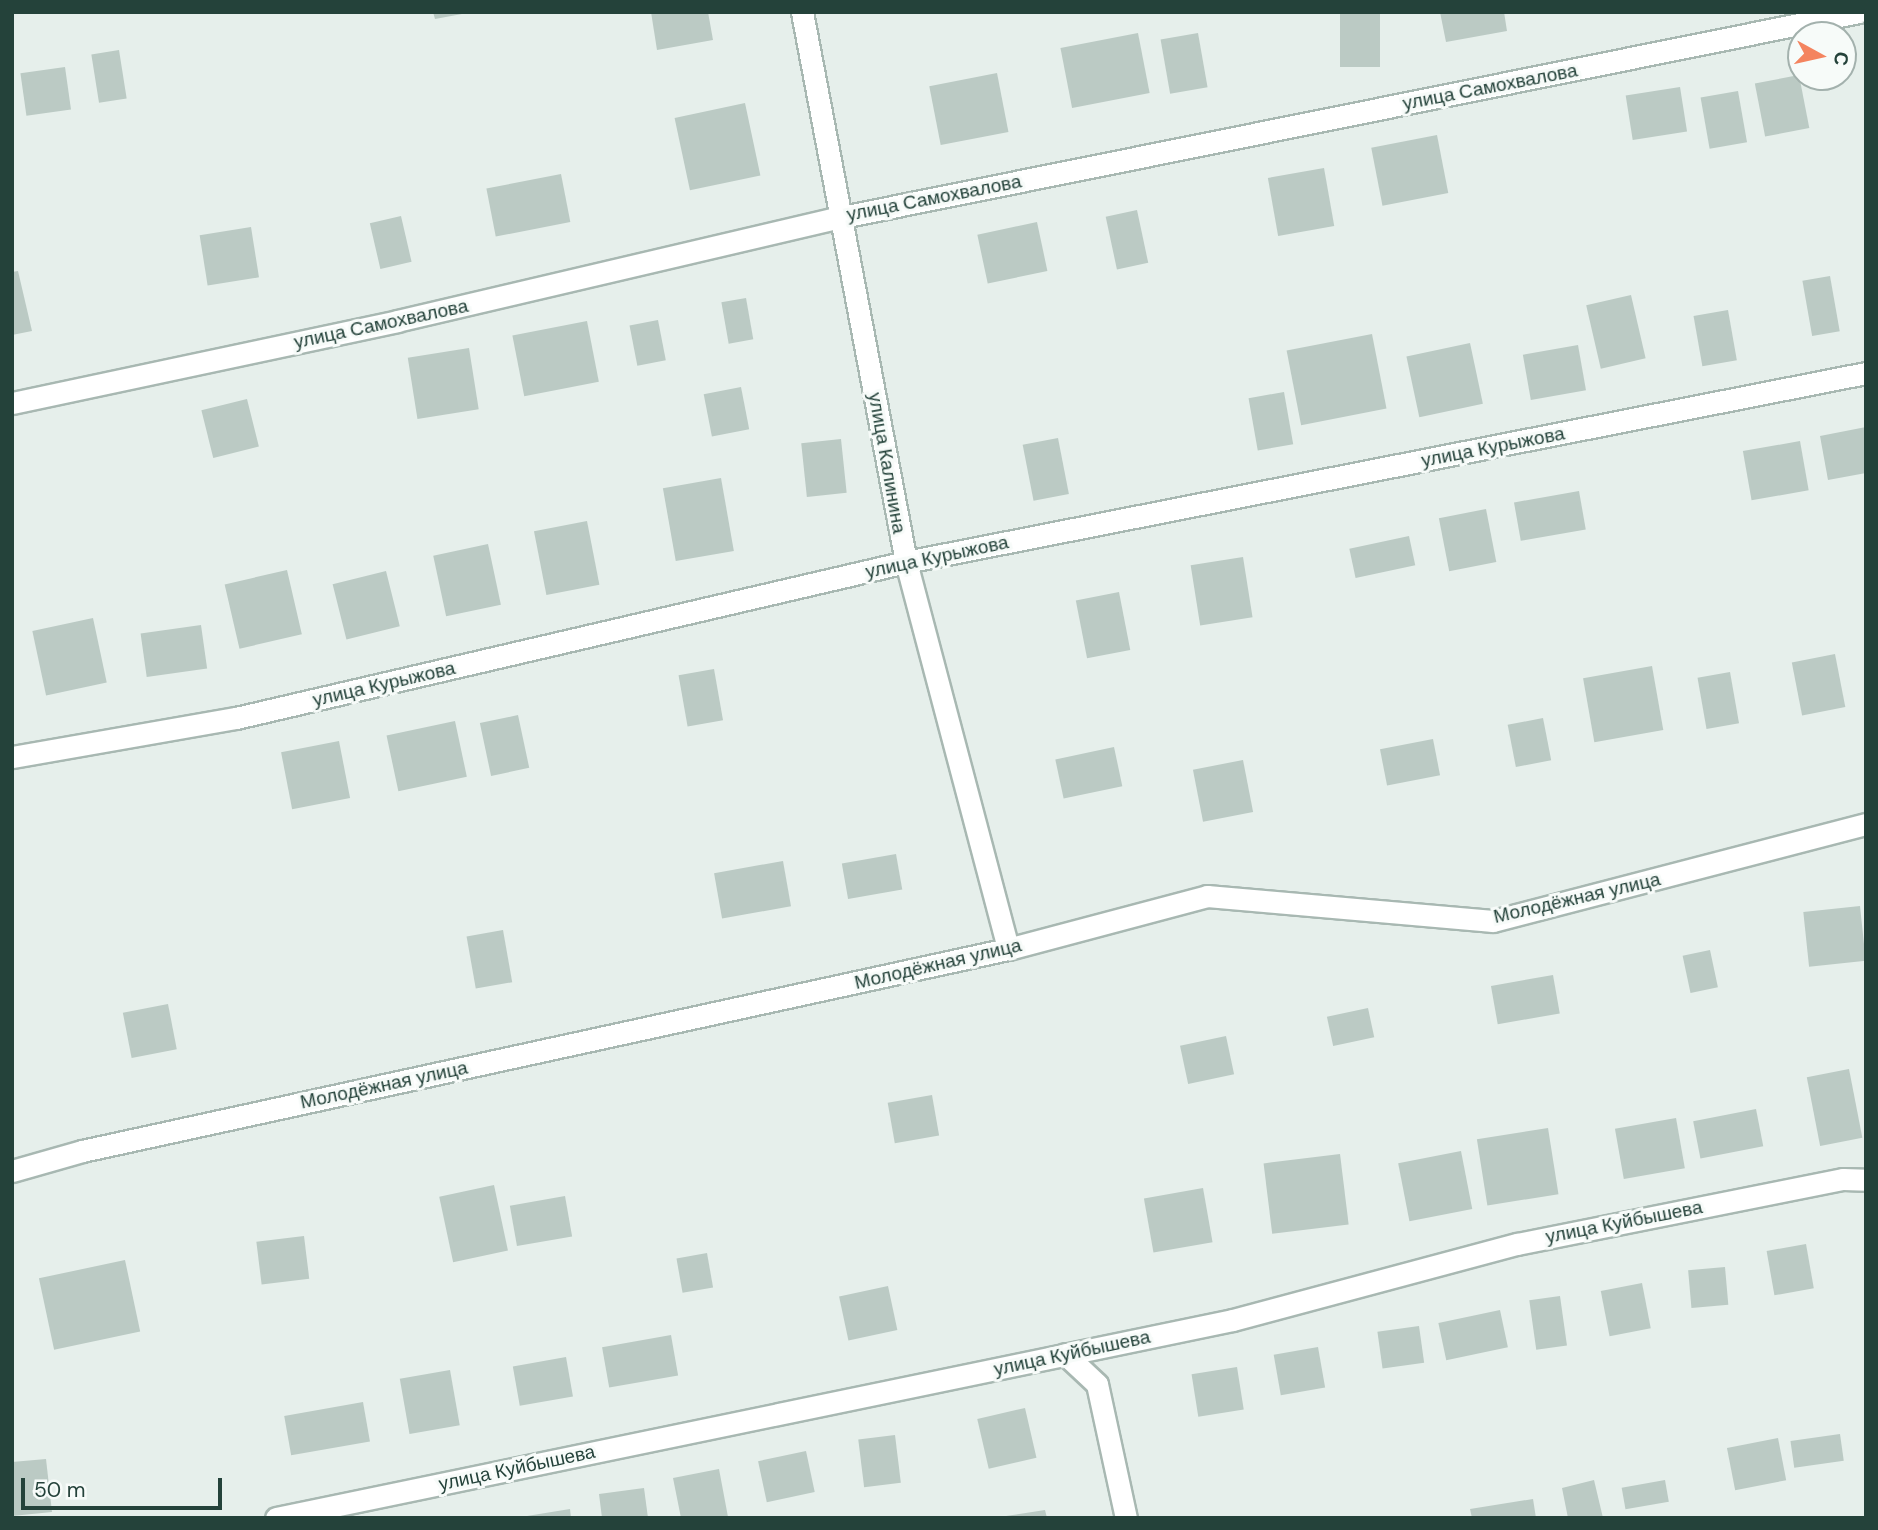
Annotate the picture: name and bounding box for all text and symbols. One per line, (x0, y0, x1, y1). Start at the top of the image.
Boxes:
north arrow (1787, 21, 1857, 91)
text: С (1828, 50, 1855, 67)
street label: улица Самохвалова (1401, 59, 1579, 115)
street label: улица Самохвалова (845, 170, 1023, 226)
street label: улица Самохвалова (292, 294, 470, 354)
street label: улица Калинина (863, 391, 911, 535)
street label: улица Курыжова (1419, 422, 1567, 472)
street label: улица Курыжова (863, 531, 1011, 583)
street label: улица Курыжова (311, 657, 457, 711)
street label: Молодёжная улица (1491, 868, 1663, 928)
street label: Молодёжная улица (852, 934, 1024, 994)
street label: Молодёжная улица (298, 1056, 470, 1114)
street label: улица Куйбышева (1544, 1196, 1704, 1248)
street label: улица Куйбышева (992, 1325, 1152, 1381)
street label: улица Куйбышева (437, 1440, 597, 1496)
scale bar (24, 1464, 226, 1508)
text: 50 m (34, 1476, 85, 1504)

